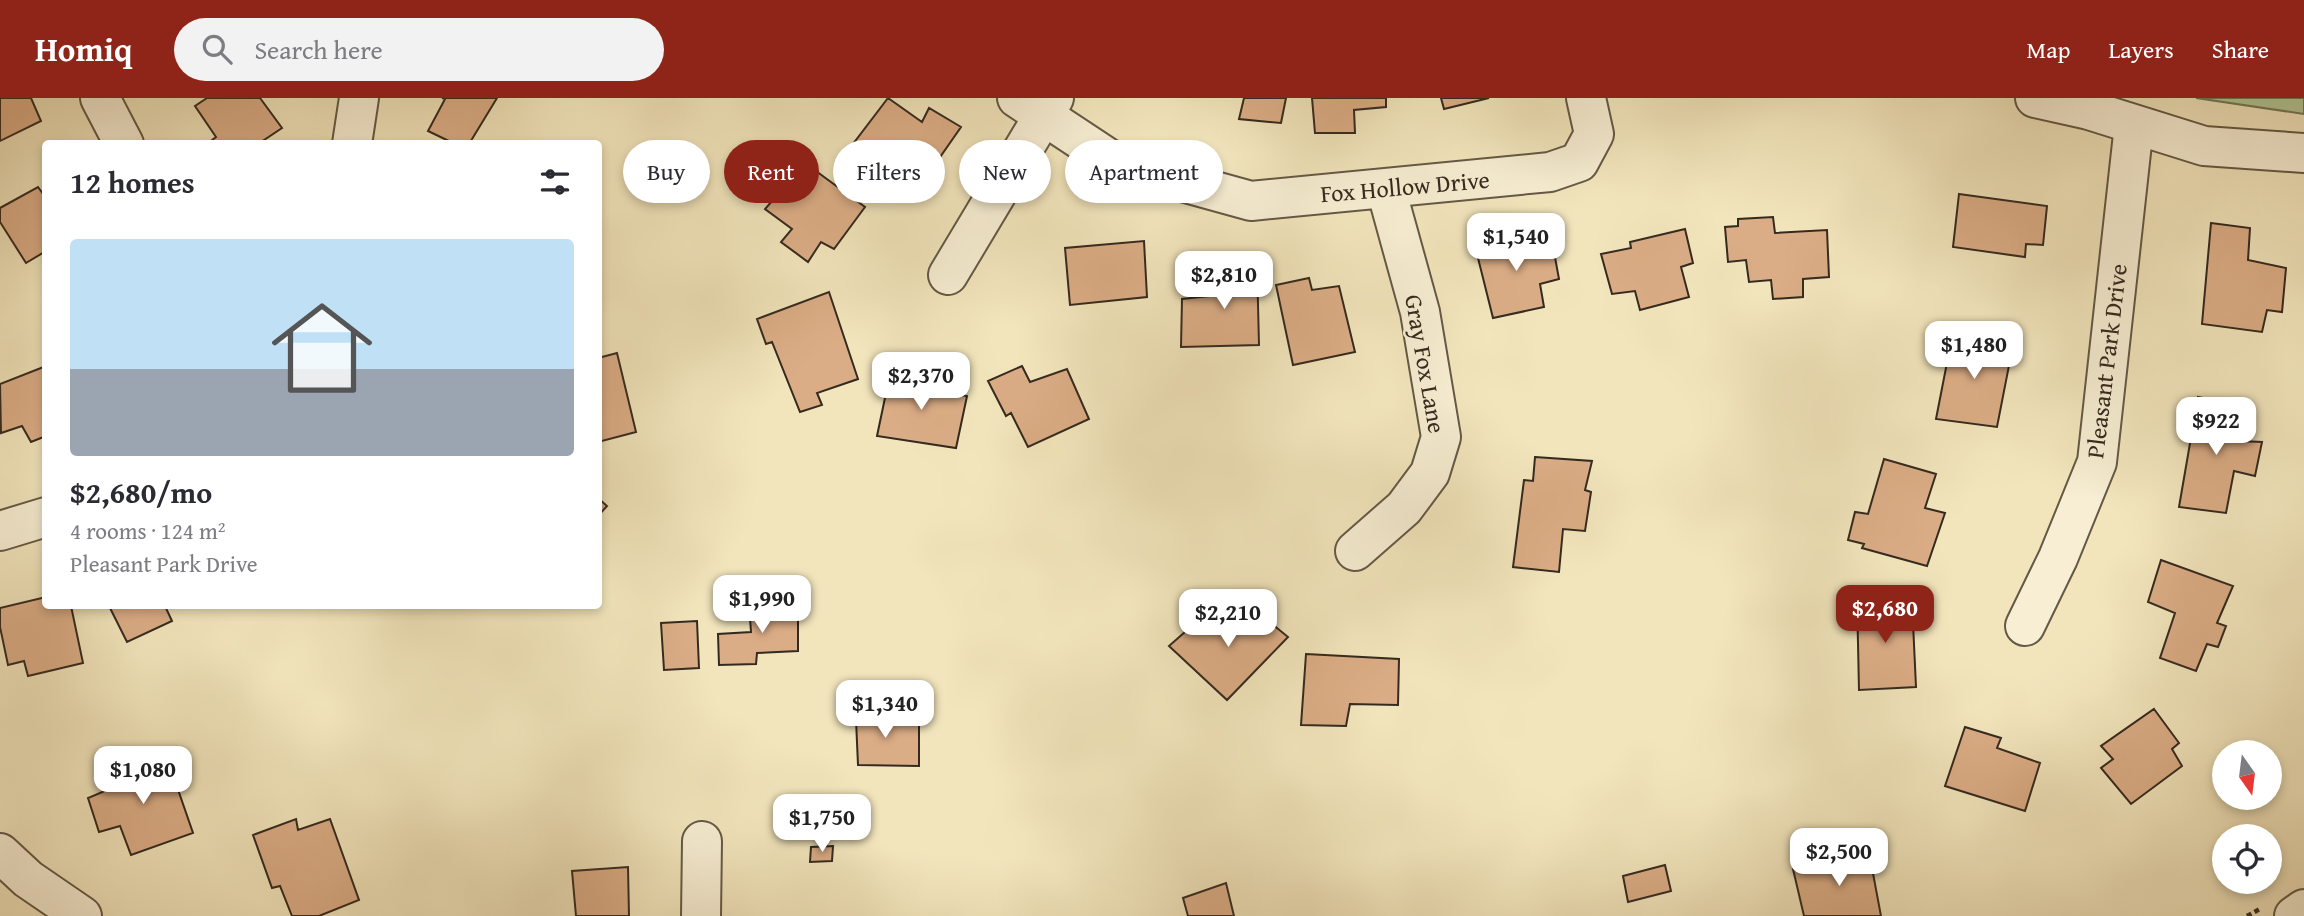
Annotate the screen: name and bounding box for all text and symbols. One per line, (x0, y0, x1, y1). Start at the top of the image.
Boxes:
search box (174, 18, 664, 81)
text: Homiq (35, 25, 132, 73)
icon: search (198, 30, 236, 68)
text: Search here (254, 30, 383, 69)
text: Map (2027, 32, 2070, 67)
text: Layers (2108, 32, 2174, 67)
text: Share (2212, 32, 2269, 67)
chip: Buy (623, 140, 710, 203)
chip: Rent (724, 140, 819, 203)
chip: Filters (833, 140, 945, 203)
chip: New (959, 140, 1051, 203)
chip: Apartment (1065, 140, 1223, 203)
text: 12 homes (70, 160, 195, 204)
street label: Fox Hollow Drive (1319, 162, 1491, 211)
icon: filters (536, 163, 574, 201)
pin: $1,540 (1459, 214, 1573, 273)
text: $1,540 (1483, 219, 1549, 252)
pin: $2,810 (1167, 252, 1281, 311)
text: $2,810 (1191, 257, 1257, 290)
street label: Pleasant Park Drive (2077, 262, 2136, 460)
icon: home (259, 285, 385, 411)
street label: Gray Fox Lane (1396, 292, 1455, 436)
pin: $1,480 (1917, 322, 2031, 381)
text: $1,480 (1941, 327, 2007, 360)
pin: $2,370 (864, 352, 978, 412)
text: $2,370 (888, 358, 954, 391)
pin: $922 (2175, 398, 2257, 457)
text: $922 (2192, 403, 2240, 436)
text: $2,680/mo (70, 470, 212, 514)
text: 4 rooms · 124 m² (70, 514, 225, 547)
text: Pleasant Park Drive (70, 547, 258, 580)
pin: $1,990 (705, 575, 819, 635)
text: $1,990 (729, 581, 795, 614)
pin: $2,680 (1828, 586, 1942, 645)
pin: $2,210 (1171, 589, 1285, 649)
text: $2,680 (1852, 591, 1918, 624)
text: $2,210 (1195, 595, 1261, 628)
pin: $1,340 (828, 680, 942, 740)
text: $1,340 (852, 686, 918, 719)
north arrow (2212, 740, 2282, 810)
map controls (2212, 740, 2282, 894)
pin: $1,080 (86, 746, 200, 806)
text: $1,080 (110, 752, 176, 785)
pin: $1,750 (765, 794, 879, 854)
text: $1,750 (789, 800, 855, 833)
button: locate (2212, 824, 2282, 894)
pin: $2,500 (1782, 828, 1896, 888)
text: $2,500 (1806, 834, 1872, 867)

